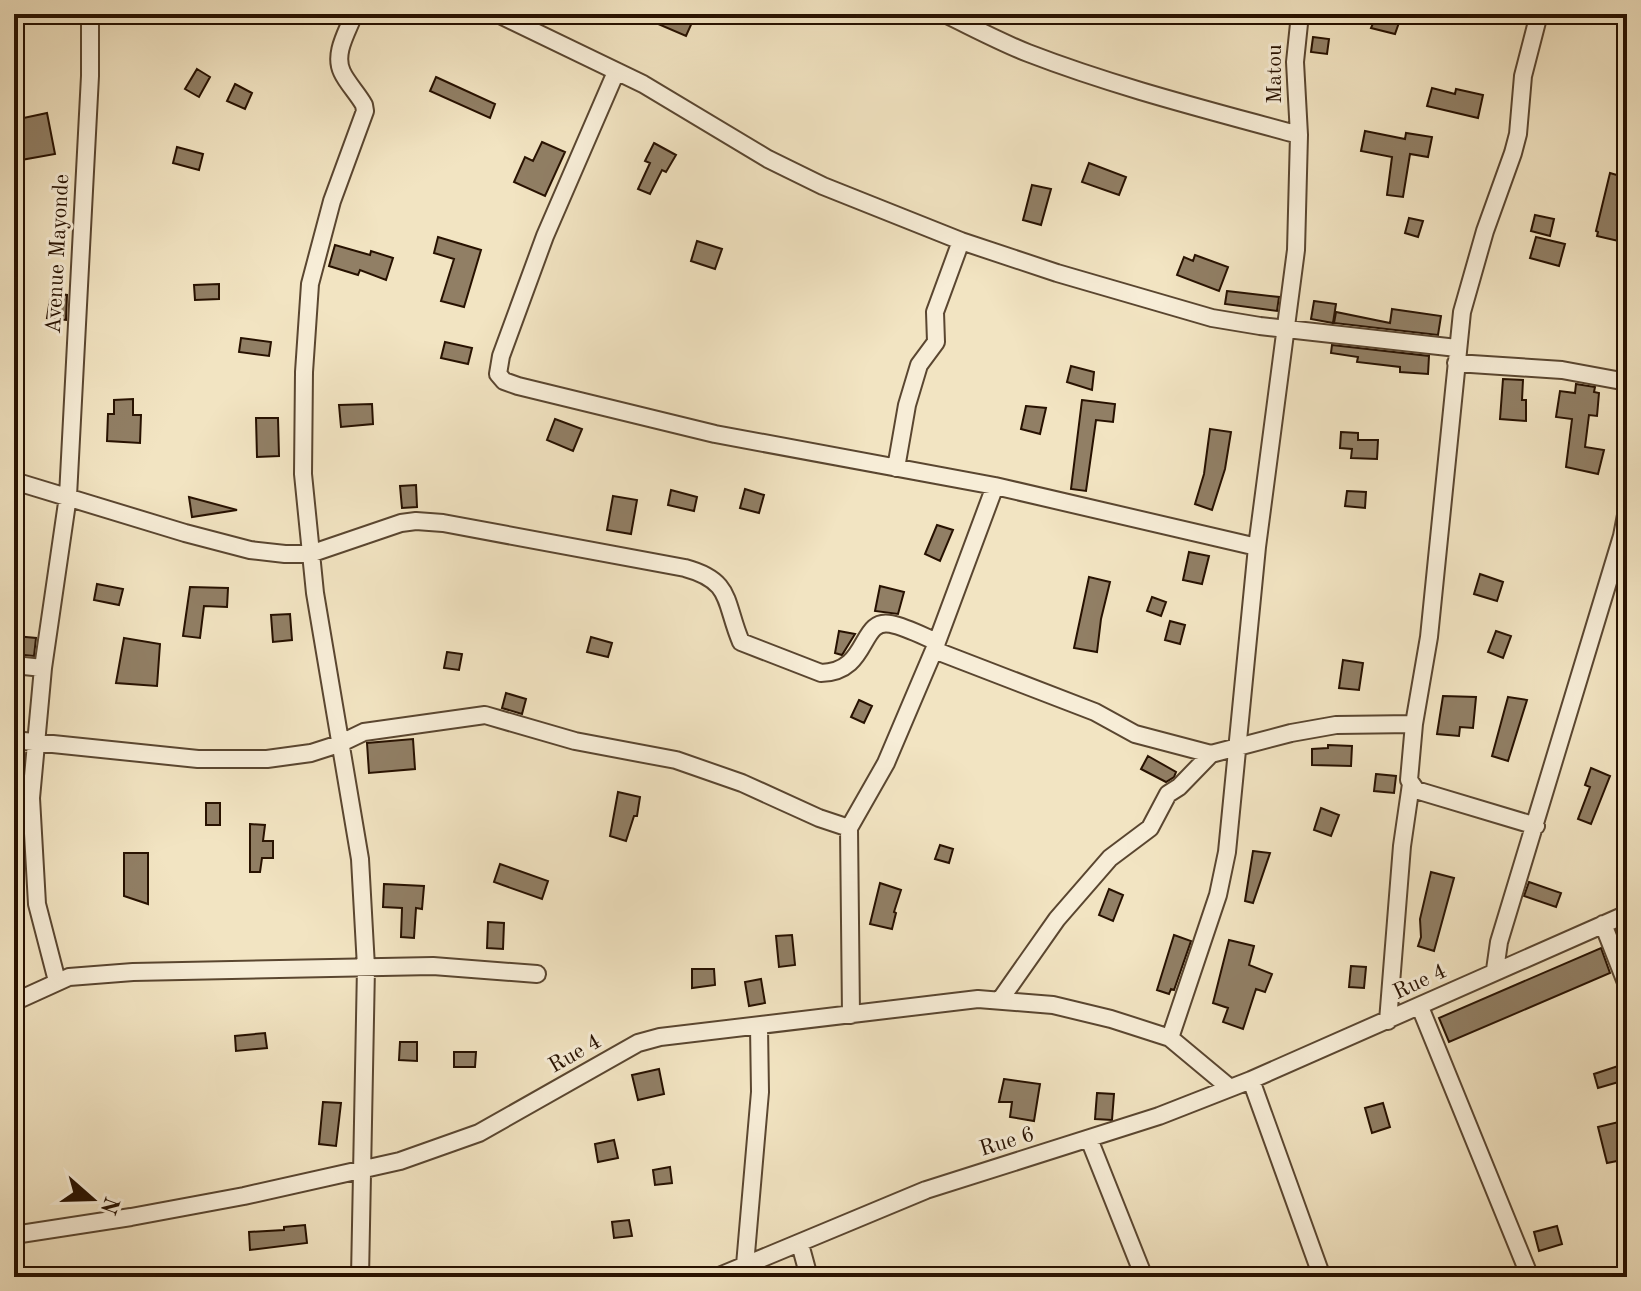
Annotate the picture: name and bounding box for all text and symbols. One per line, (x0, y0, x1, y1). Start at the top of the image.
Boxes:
street label: Matou (1264, 44, 1286, 104)
street label: Avenue Mayonde (43, 174, 73, 334)
street label: Rue 4 (1390, 960, 1450, 1004)
street label: Rue 4 (545, 1030, 605, 1078)
street label: Rue 6 (977, 1123, 1037, 1161)
north arrow (52, 1159, 132, 1239)
text: N (96, 1193, 122, 1217)

